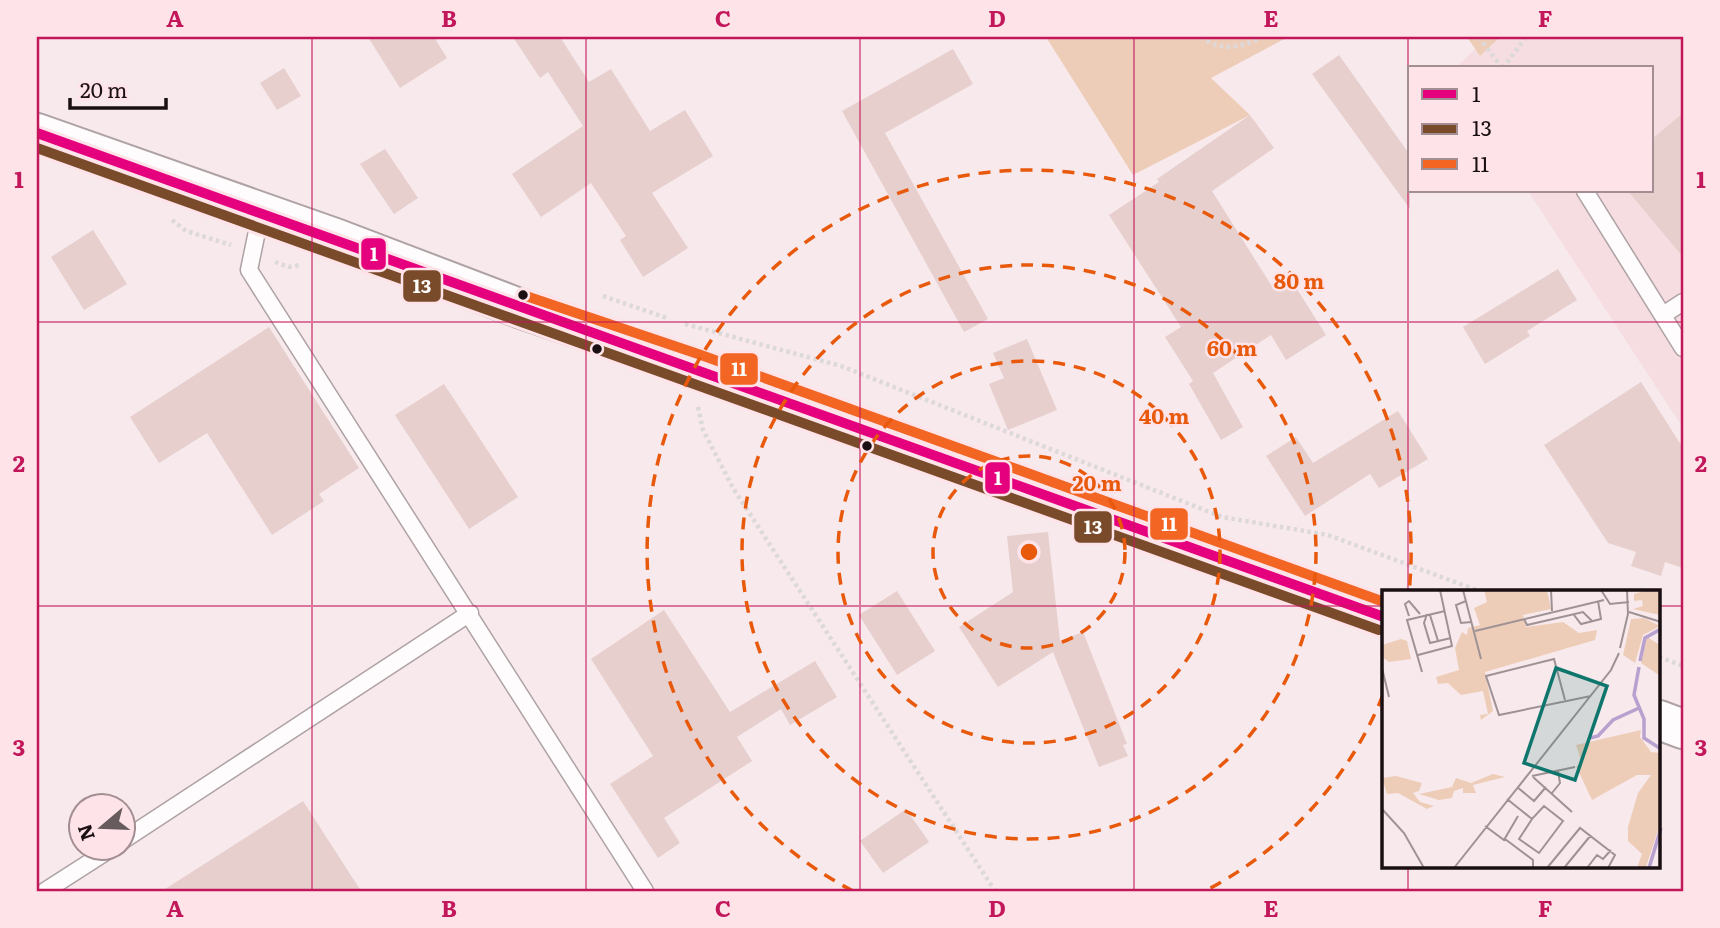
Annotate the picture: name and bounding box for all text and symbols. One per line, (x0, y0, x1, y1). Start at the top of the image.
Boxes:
text: A (166, 0, 184, 34)
text: B (441, 0, 457, 34)
text: C (715, 0, 731, 34)
text: D (988, 0, 1006, 34)
text: E (1263, 0, 1279, 34)
text: F (1538, 0, 1553, 34)
scale bar (70, 66, 166, 110)
legend (1408, 66, 1654, 192)
text: 20 m (80, 73, 127, 104)
text: 1 (1472, 77, 1481, 108)
text: 13 (1472, 111, 1492, 142)
text: 11 (1472, 147, 1490, 178)
text: 1 (14, 161, 24, 195)
text: 1 (1696, 161, 1706, 195)
line badge: 1 (360, 237, 387, 271)
text: 1 (370, 239, 378, 267)
text: 80 m (1274, 264, 1324, 295)
line badge: 13 (402, 269, 442, 303)
text: 13 (413, 271, 431, 299)
unlabelled marker (516, 288, 530, 302)
text: 60 m (1207, 331, 1257, 362)
unlabelled marker (590, 342, 604, 356)
line badge: 11 (719, 352, 759, 386)
text: 11 (731, 354, 747, 382)
text: 40 m (1139, 399, 1189, 430)
unlabelled marker (860, 439, 874, 453)
text: 2 (13, 445, 25, 479)
text: 2 (1695, 445, 1707, 479)
line badge: 1 (984, 461, 1011, 495)
text: 1 (994, 463, 1002, 491)
text: 20 m (1072, 466, 1122, 497)
line badge: 11 (1149, 507, 1189, 541)
text: 11 (1161, 509, 1177, 537)
line badge: 13 (1073, 510, 1113, 544)
text: 13 (1084, 512, 1102, 540)
centre of rings (1017, 540, 1041, 564)
inset map (1382, 590, 1660, 869)
text: 3 (13, 729, 25, 763)
text: 3 (1695, 729, 1707, 763)
north arrow (66, 792, 136, 862)
text: N (69, 821, 101, 845)
text: A (166, 890, 184, 924)
text: B (441, 890, 457, 924)
text: C (715, 890, 731, 924)
text: D (988, 890, 1006, 924)
text: E (1263, 890, 1279, 924)
text: F (1538, 890, 1553, 924)

